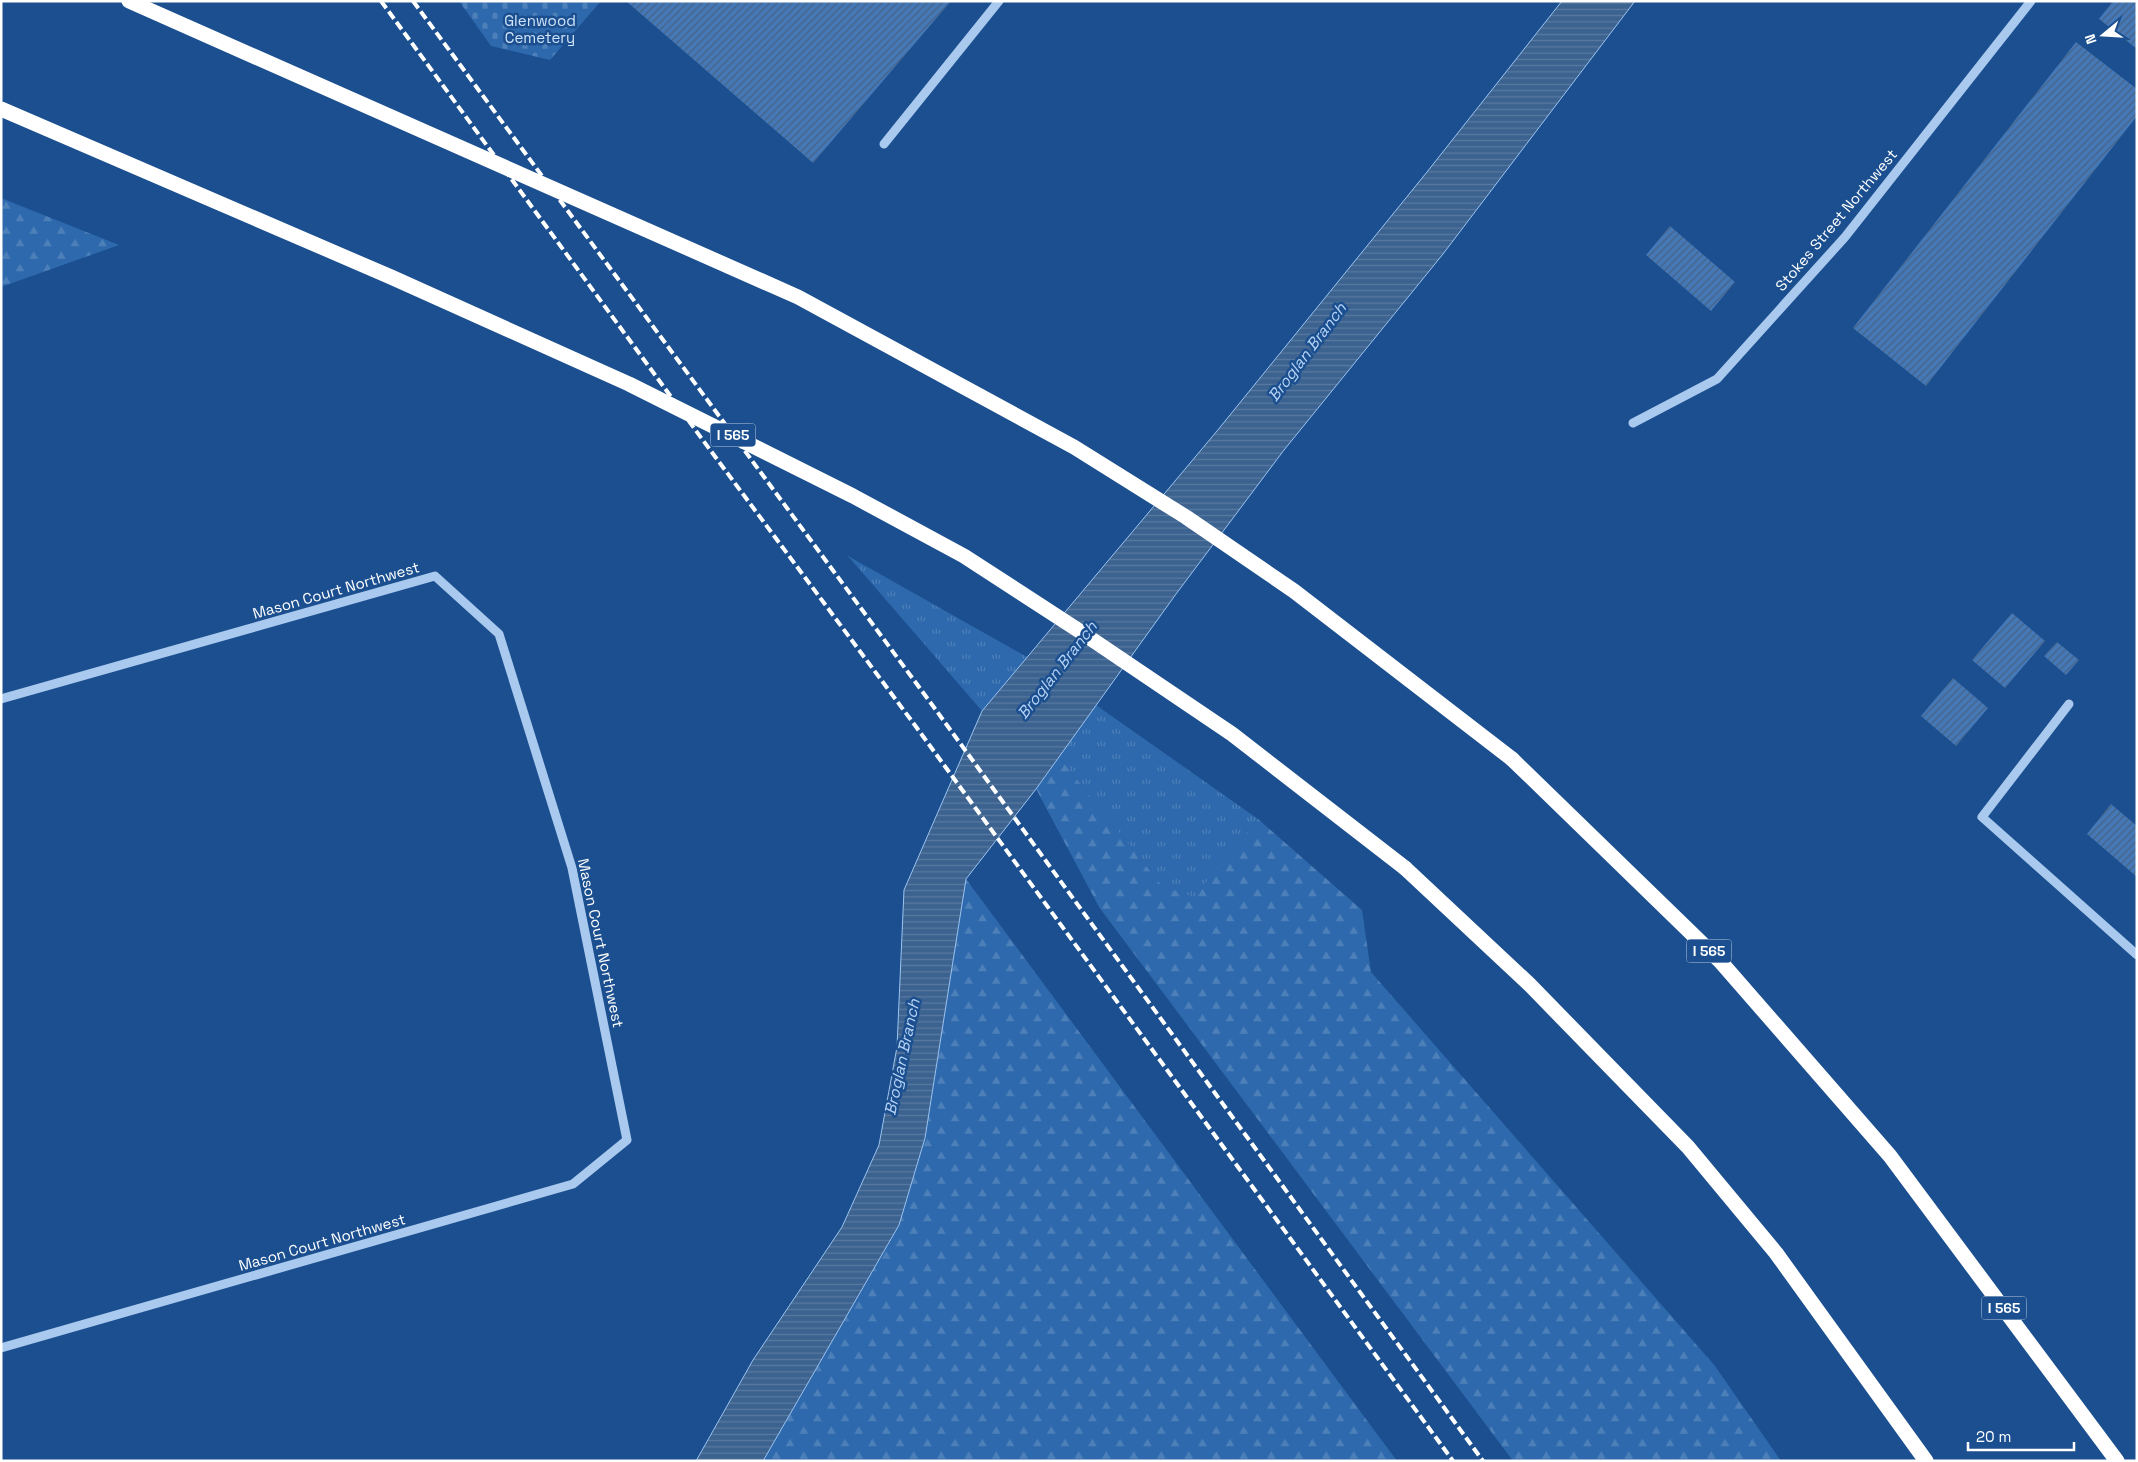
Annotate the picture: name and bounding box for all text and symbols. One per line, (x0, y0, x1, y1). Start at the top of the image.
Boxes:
north arrow (2078, 10, 2128, 60)
park label: Glenwood Cemetery (504, 11, 576, 47)
text: N (2081, 32, 2101, 46)
street label: Stokes Street Northwest (1771, 145, 1901, 295)
water label: Broglan Branch (1263, 298, 1352, 406)
road number: I 565 (710, 424, 756, 446)
street label: Mason Court Northwest (250, 557, 422, 623)
water label: Broglan Branch (1012, 616, 1102, 723)
street label: Mason Court Northwest (574, 857, 628, 1029)
road number: I 565 (1686, 939, 1732, 962)
water label: Broglan Branch (879, 996, 925, 1117)
street label: Mason Court Northwest (236, 1209, 408, 1275)
road number: I 565 (1982, 1296, 2026, 1320)
scale bar (1968, 1420, 2074, 1452)
text: 20 m (1976, 1427, 2011, 1446)

